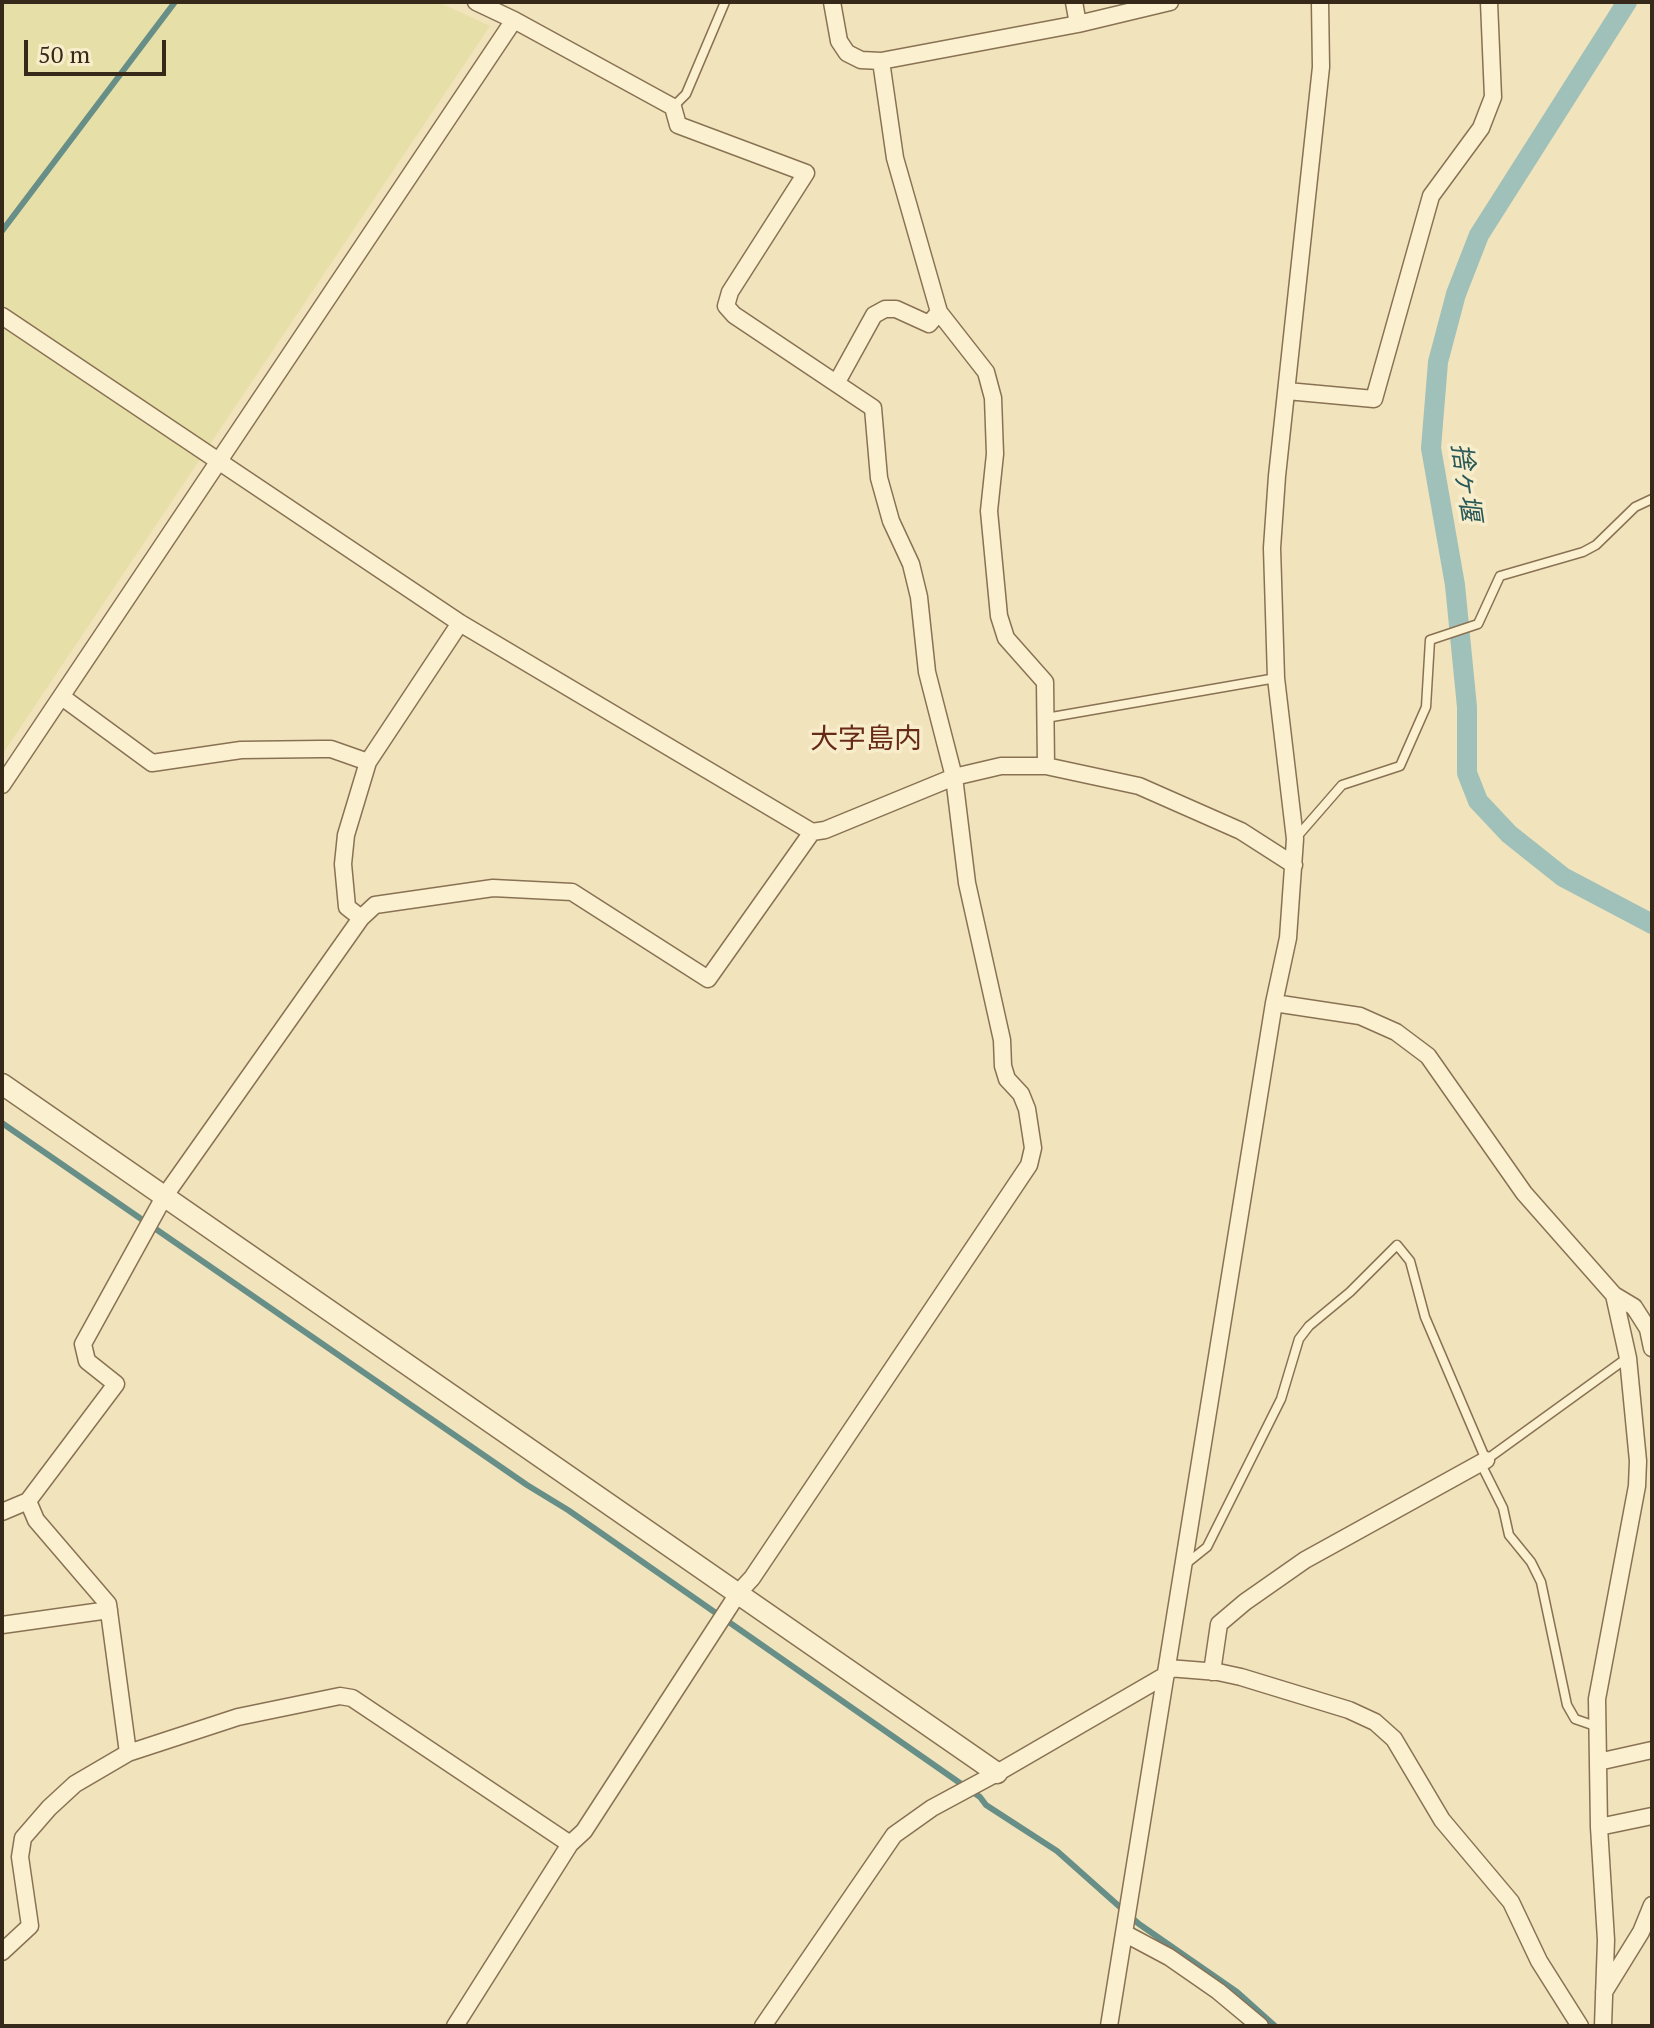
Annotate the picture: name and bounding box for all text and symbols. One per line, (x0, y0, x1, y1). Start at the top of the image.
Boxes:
scale bar (28, 24, 170, 74)
text: 50 m (38, 38, 90, 70)
water label: 捨ヶ堰 (1444, 441, 1486, 523)
district label: 大字島内 (810, 723, 922, 757)

